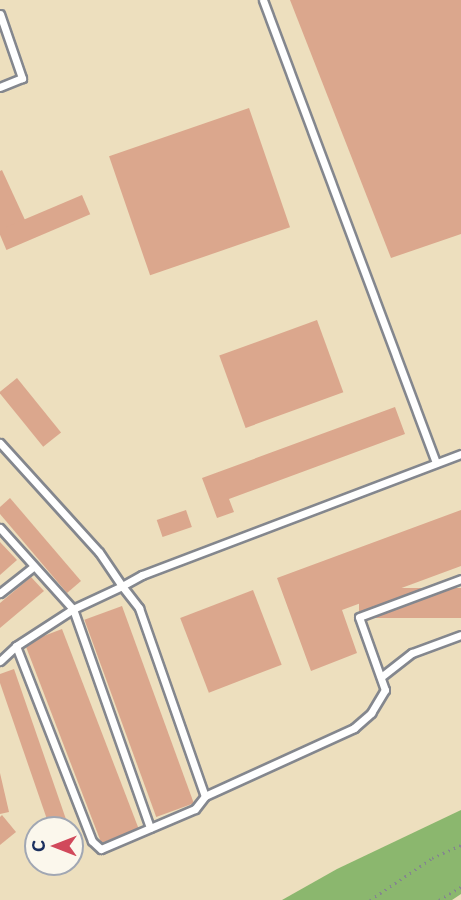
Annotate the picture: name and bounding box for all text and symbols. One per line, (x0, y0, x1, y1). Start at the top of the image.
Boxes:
north arrow (24, 816, 84, 876)
text: С (26, 840, 50, 852)

